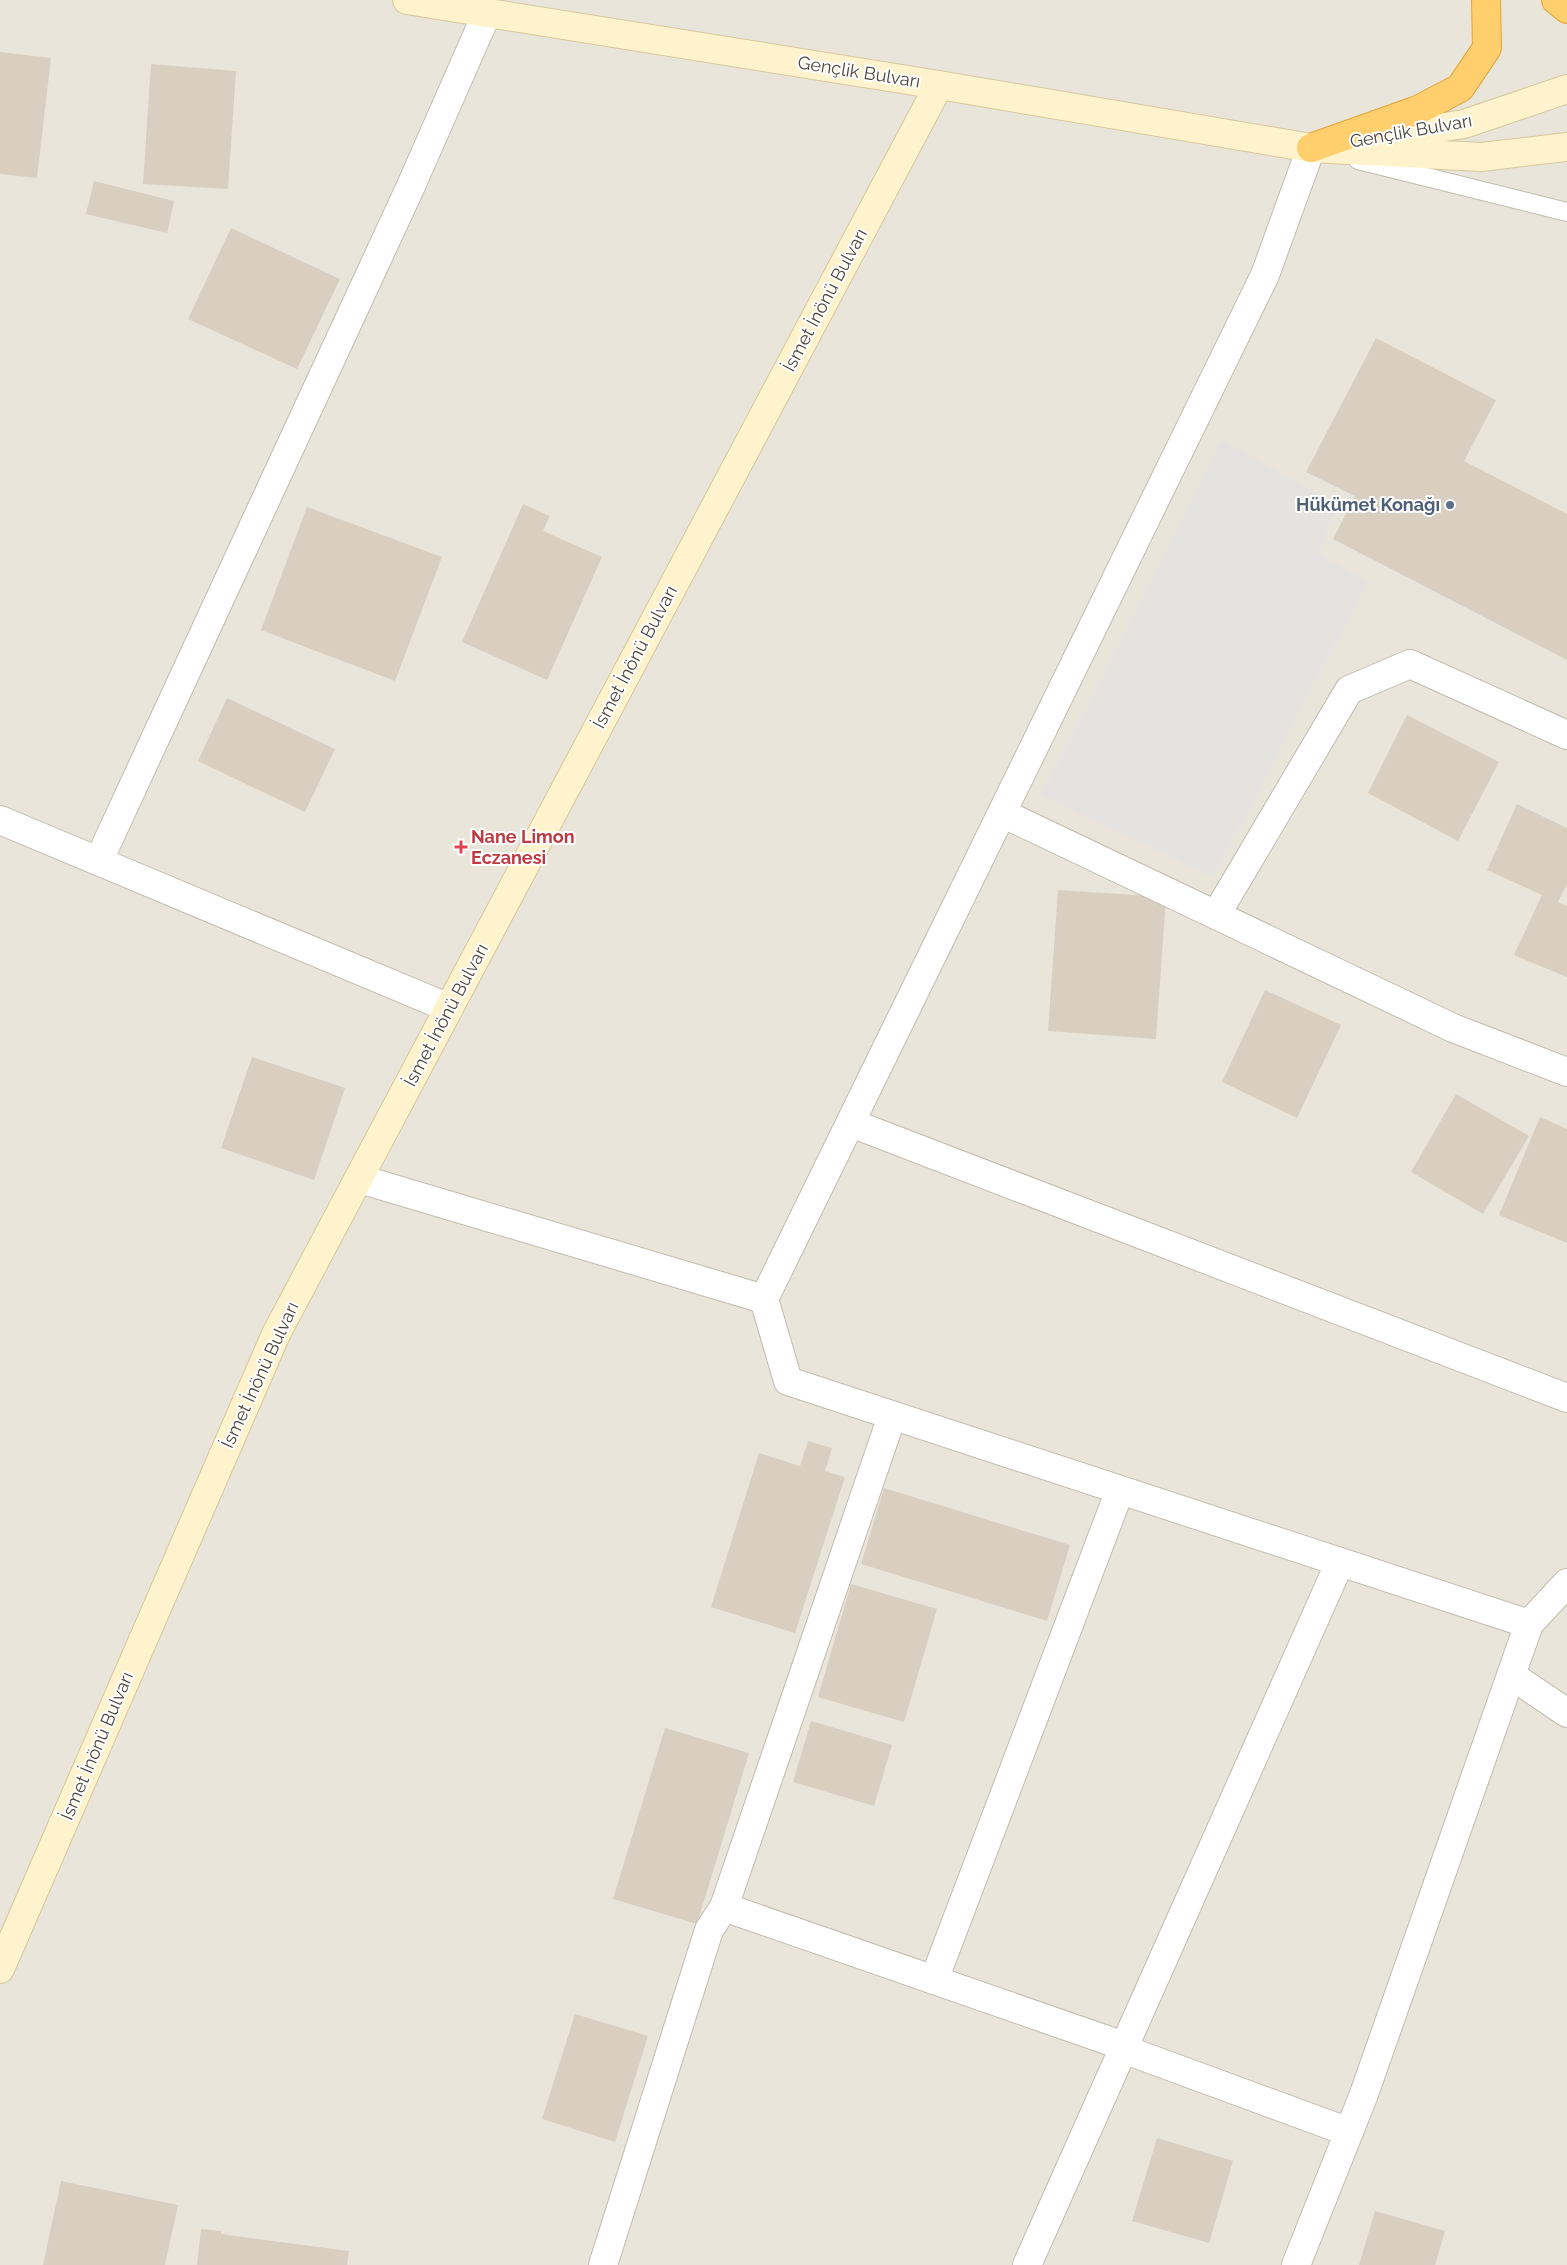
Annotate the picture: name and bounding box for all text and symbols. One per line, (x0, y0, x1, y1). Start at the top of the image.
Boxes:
street label: Gençlik Bulvarı (796, 51, 922, 92)
street label: Gençlik Bulvarı (1348, 109, 1474, 152)
street label: İsmet İnönü Bulvarı (778, 225, 871, 375)
place label: Hükümet Konağı (1296, 494, 1440, 515)
marker: Hükümet Konağı (1444, 499, 1456, 511)
street label: İsmet İnönü Bulvarı (588, 582, 681, 732)
place label: Nane Limon Eczanesi (471, 826, 575, 868)
marker: Nane Limon Eczanesi (455, 841, 467, 853)
street label: İsmet İnönü Bulvarı (399, 940, 492, 1090)
street label: İsmet İnönü Bulvarı (216, 1298, 303, 1451)
street label: İsmet İnönü Bulvarı (56, 1669, 137, 1823)

